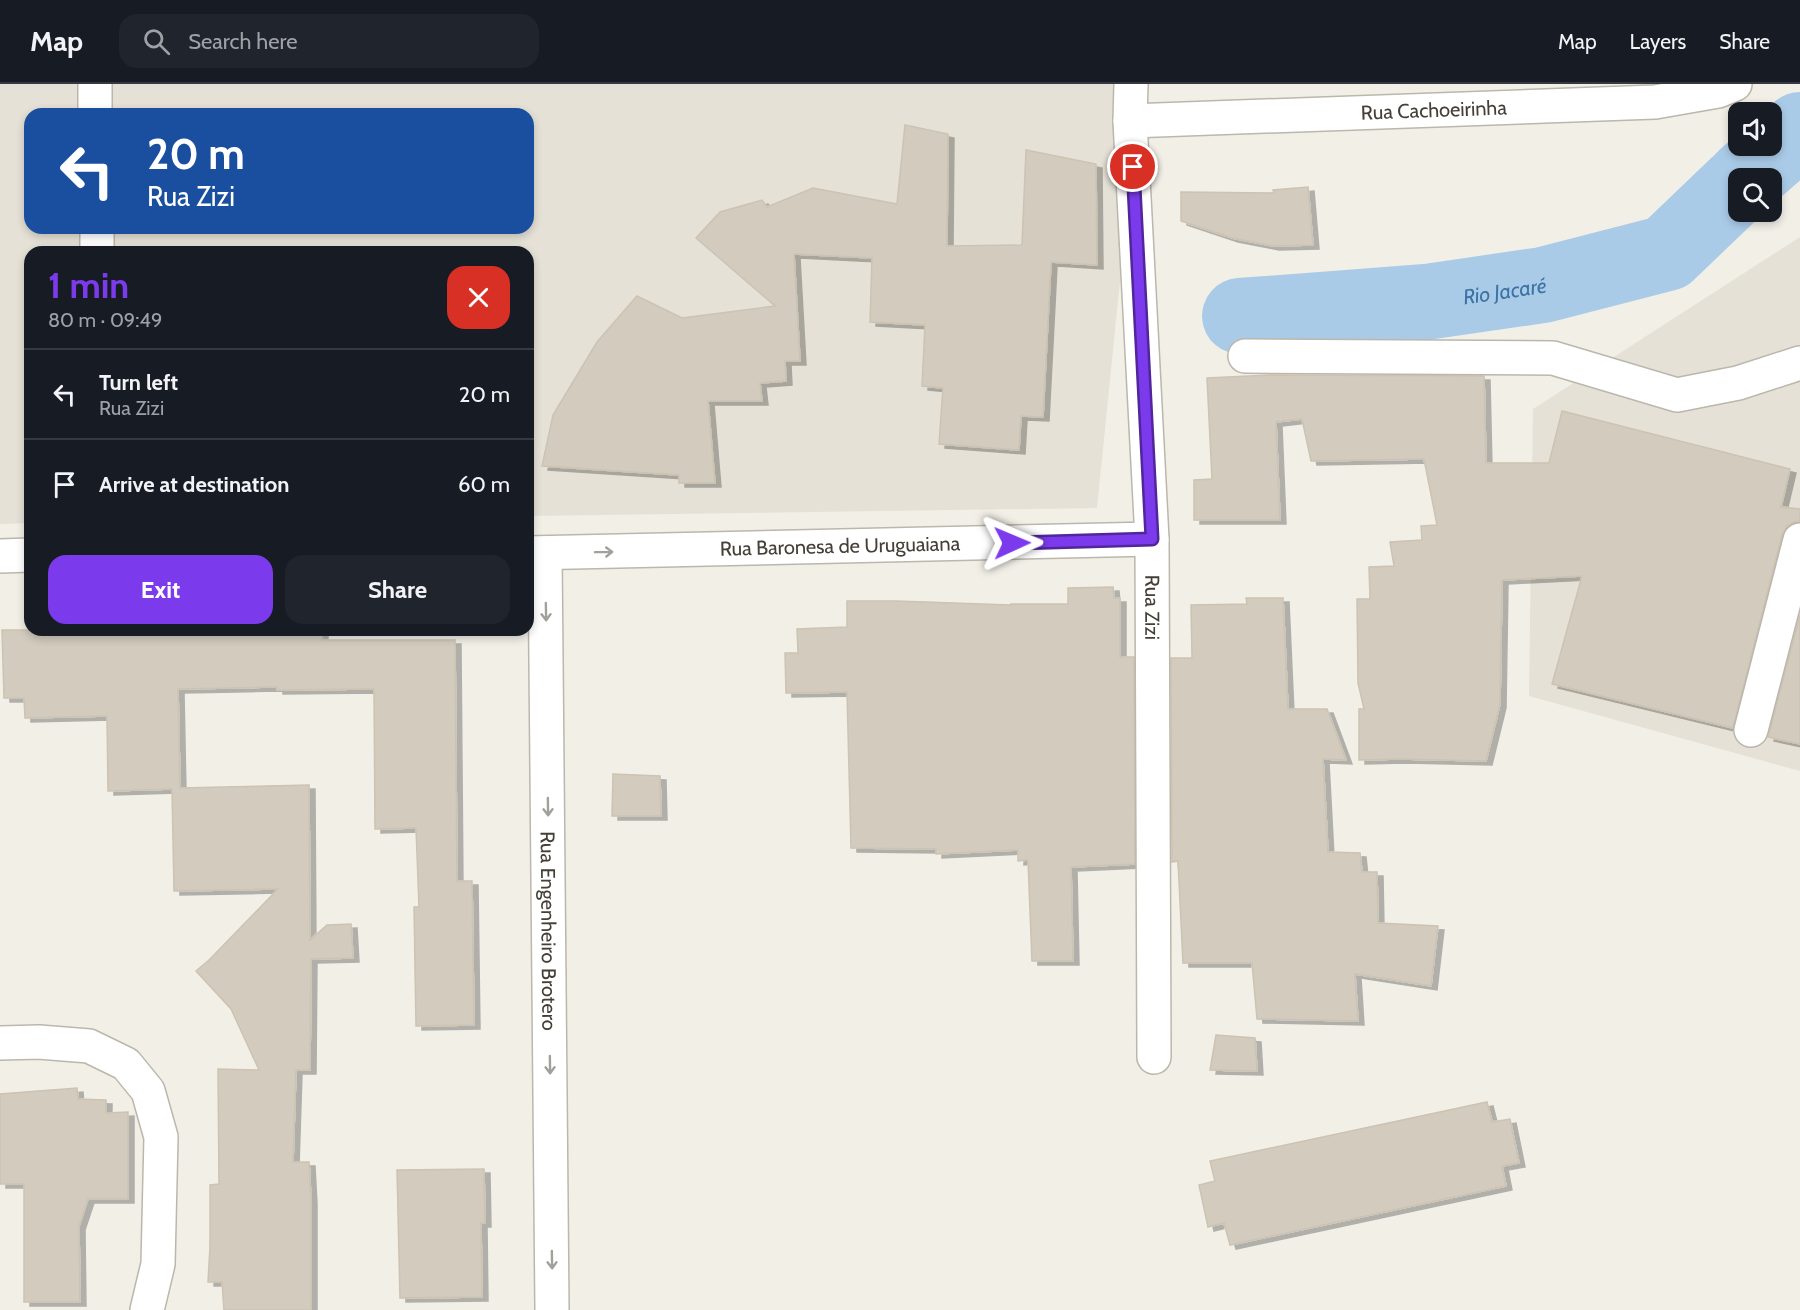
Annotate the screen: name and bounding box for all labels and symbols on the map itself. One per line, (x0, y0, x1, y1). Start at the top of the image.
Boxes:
street label: Rua Cachoeirinha (1360, 95, 1508, 125)
pin (1107, 141, 1158, 192)
water label: Rio Jacaré (1461, 272, 1548, 309)
position arrow (980, 511, 1044, 575)
street label: Rua Baronesa de Uruguaiana (719, 531, 961, 561)
one-way arrow (593, 546, 613, 558)
street label: Rua Zizi (1140, 575, 1164, 640)
one-way arrow (540, 601, 552, 621)
one-way arrow (542, 796, 554, 816)
street label: Rua Engenheiro Brotero (536, 831, 561, 1031)
one-way arrow (544, 1054, 556, 1074)
one-way arrow (546, 1249, 558, 1269)

